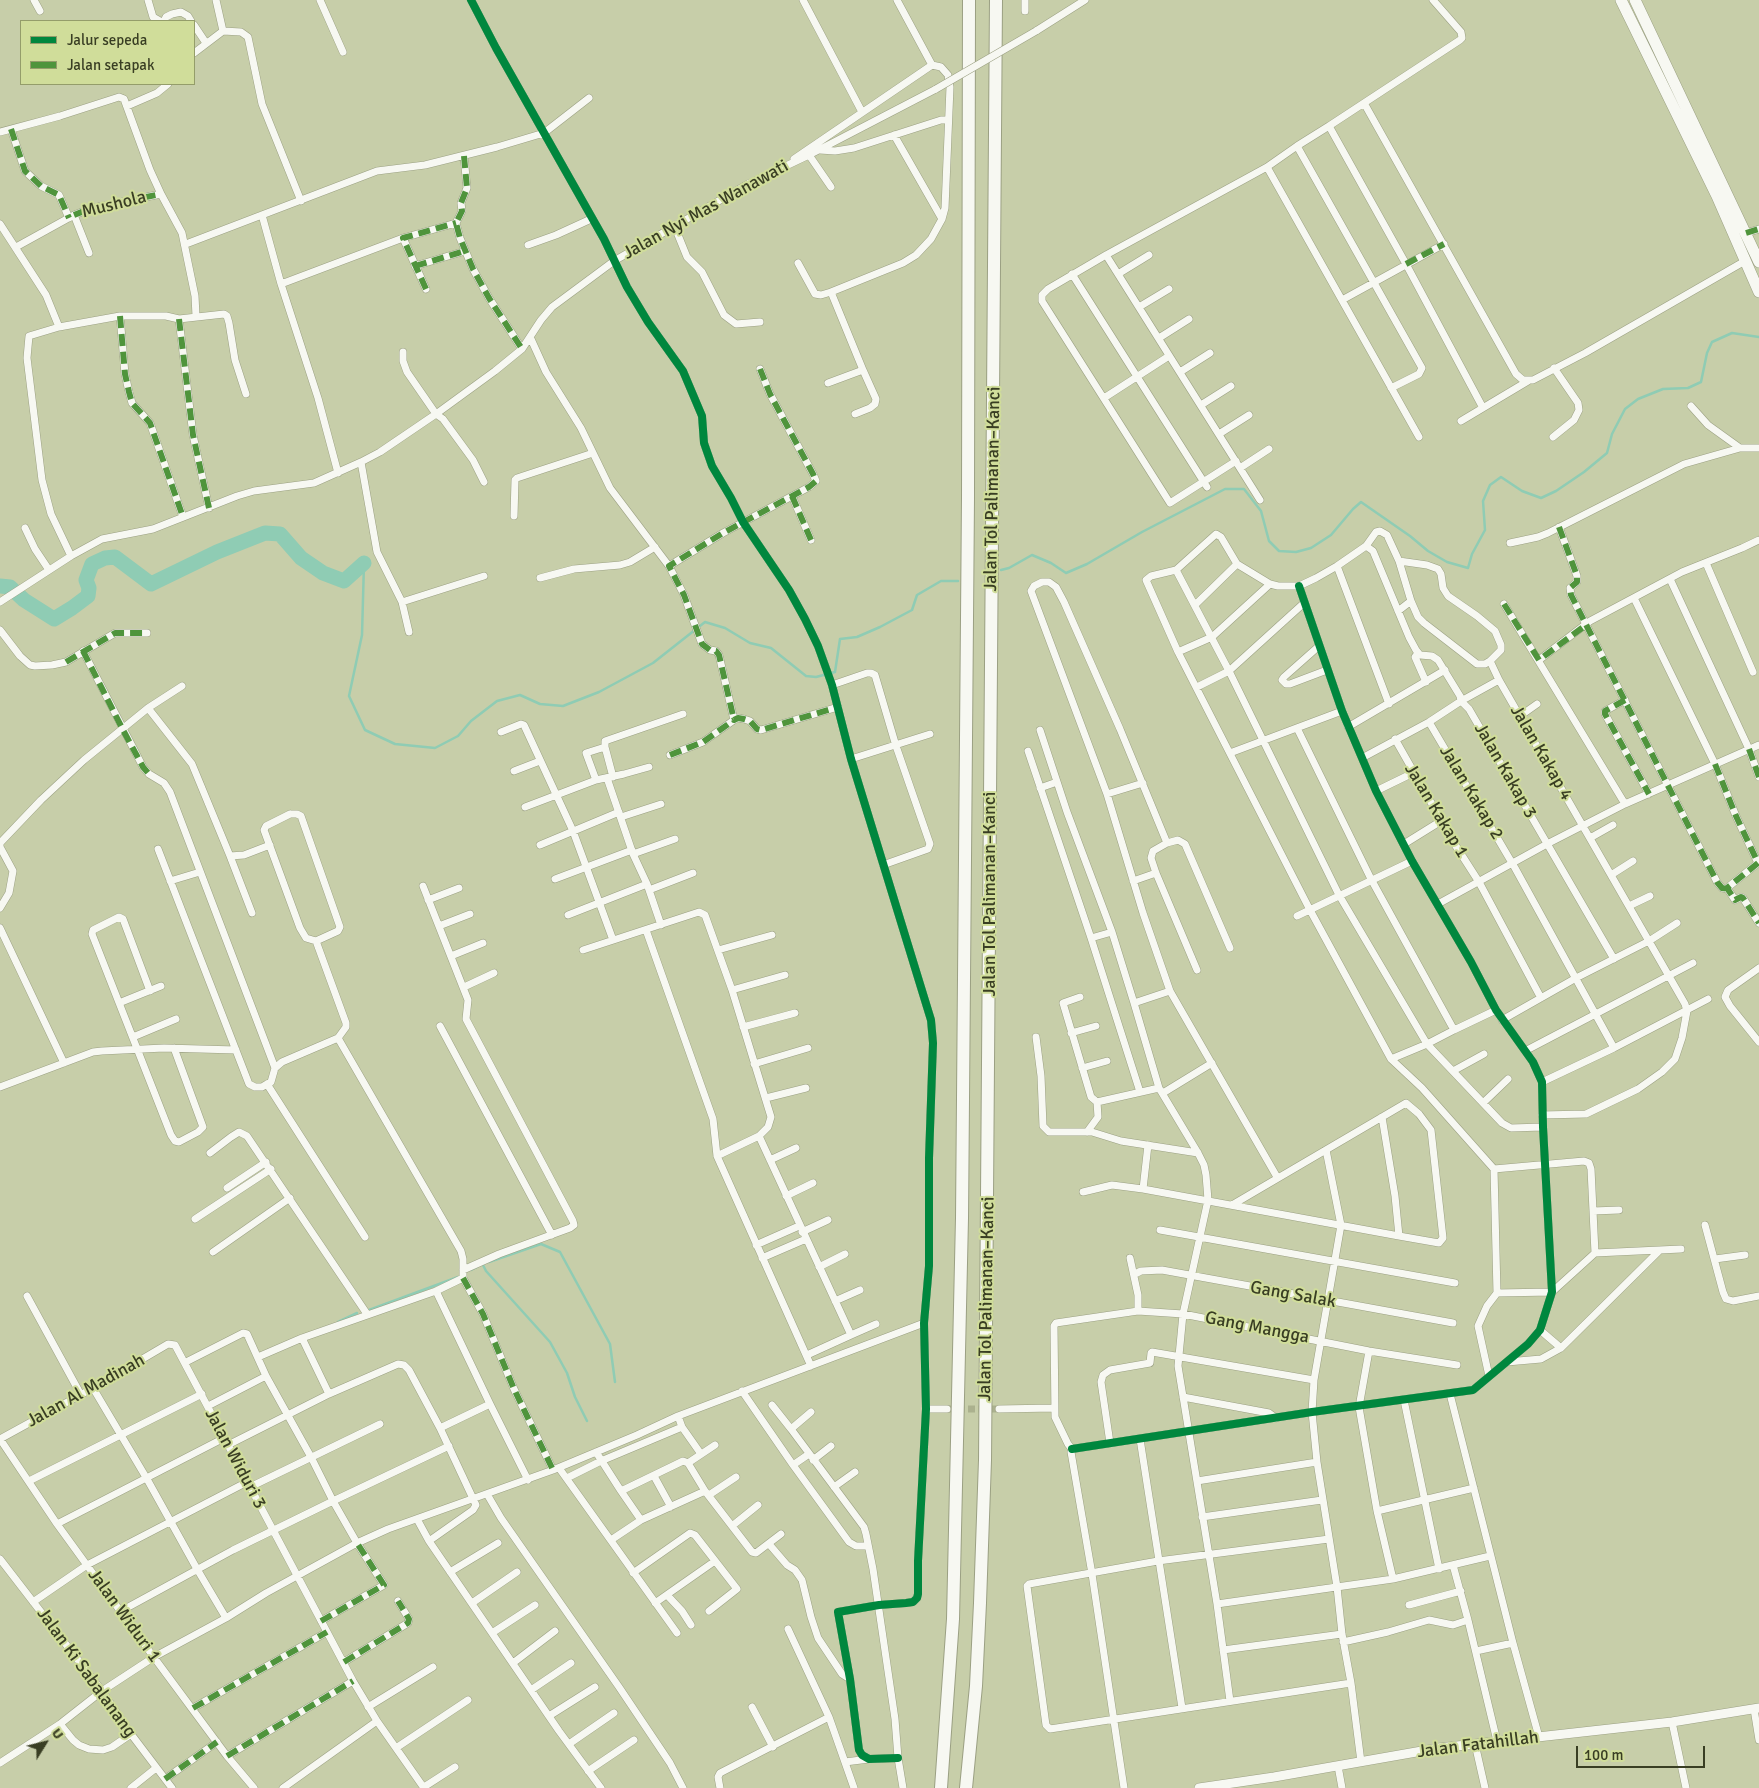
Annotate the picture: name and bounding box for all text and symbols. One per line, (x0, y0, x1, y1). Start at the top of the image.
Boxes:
legend (20, 20, 195, 85)
text: Jalur sepeda (67, 31, 147, 49)
text: Jalan setapak (67, 56, 154, 74)
street label: Jalan Nyi Mas Wanawati (620, 156, 792, 264)
street label: Mushola (79, 187, 149, 223)
street label: Jalan Tol Palimanan–Kanci (980, 386, 1006, 592)
street label: Jalan Kakap 4 (1505, 702, 1577, 804)
street label: Jalan Kakap 3 (1469, 720, 1541, 822)
street label: Jalan Kakap 2 (1434, 742, 1508, 844)
street label: Jalan Kakap 1 (1399, 760, 1473, 862)
street label: Jalan Tol Palimanan–Kanci (979, 792, 1001, 996)
street label: Jalan Tol Palimanan–Kanci (974, 1196, 1000, 1402)
street label: Gang Salak (1248, 1277, 1338, 1313)
street label: Gang Mangga (1203, 1307, 1311, 1349)
street label: Jalan Al Madinah (23, 1350, 149, 1432)
street label: Jalan Widuri 3 (200, 1405, 270, 1513)
street label: Jalan Widuri 1 (83, 1565, 165, 1667)
street label: Jalan Ki Sabalanang (32, 1604, 140, 1742)
north arrow (20, 1718, 70, 1768)
text: U (48, 1725, 67, 1743)
street label: Jalan Fatahillah (1416, 1727, 1540, 1763)
scale bar (1579, 1736, 1708, 1768)
text: 100 m (1584, 1746, 1624, 1764)

